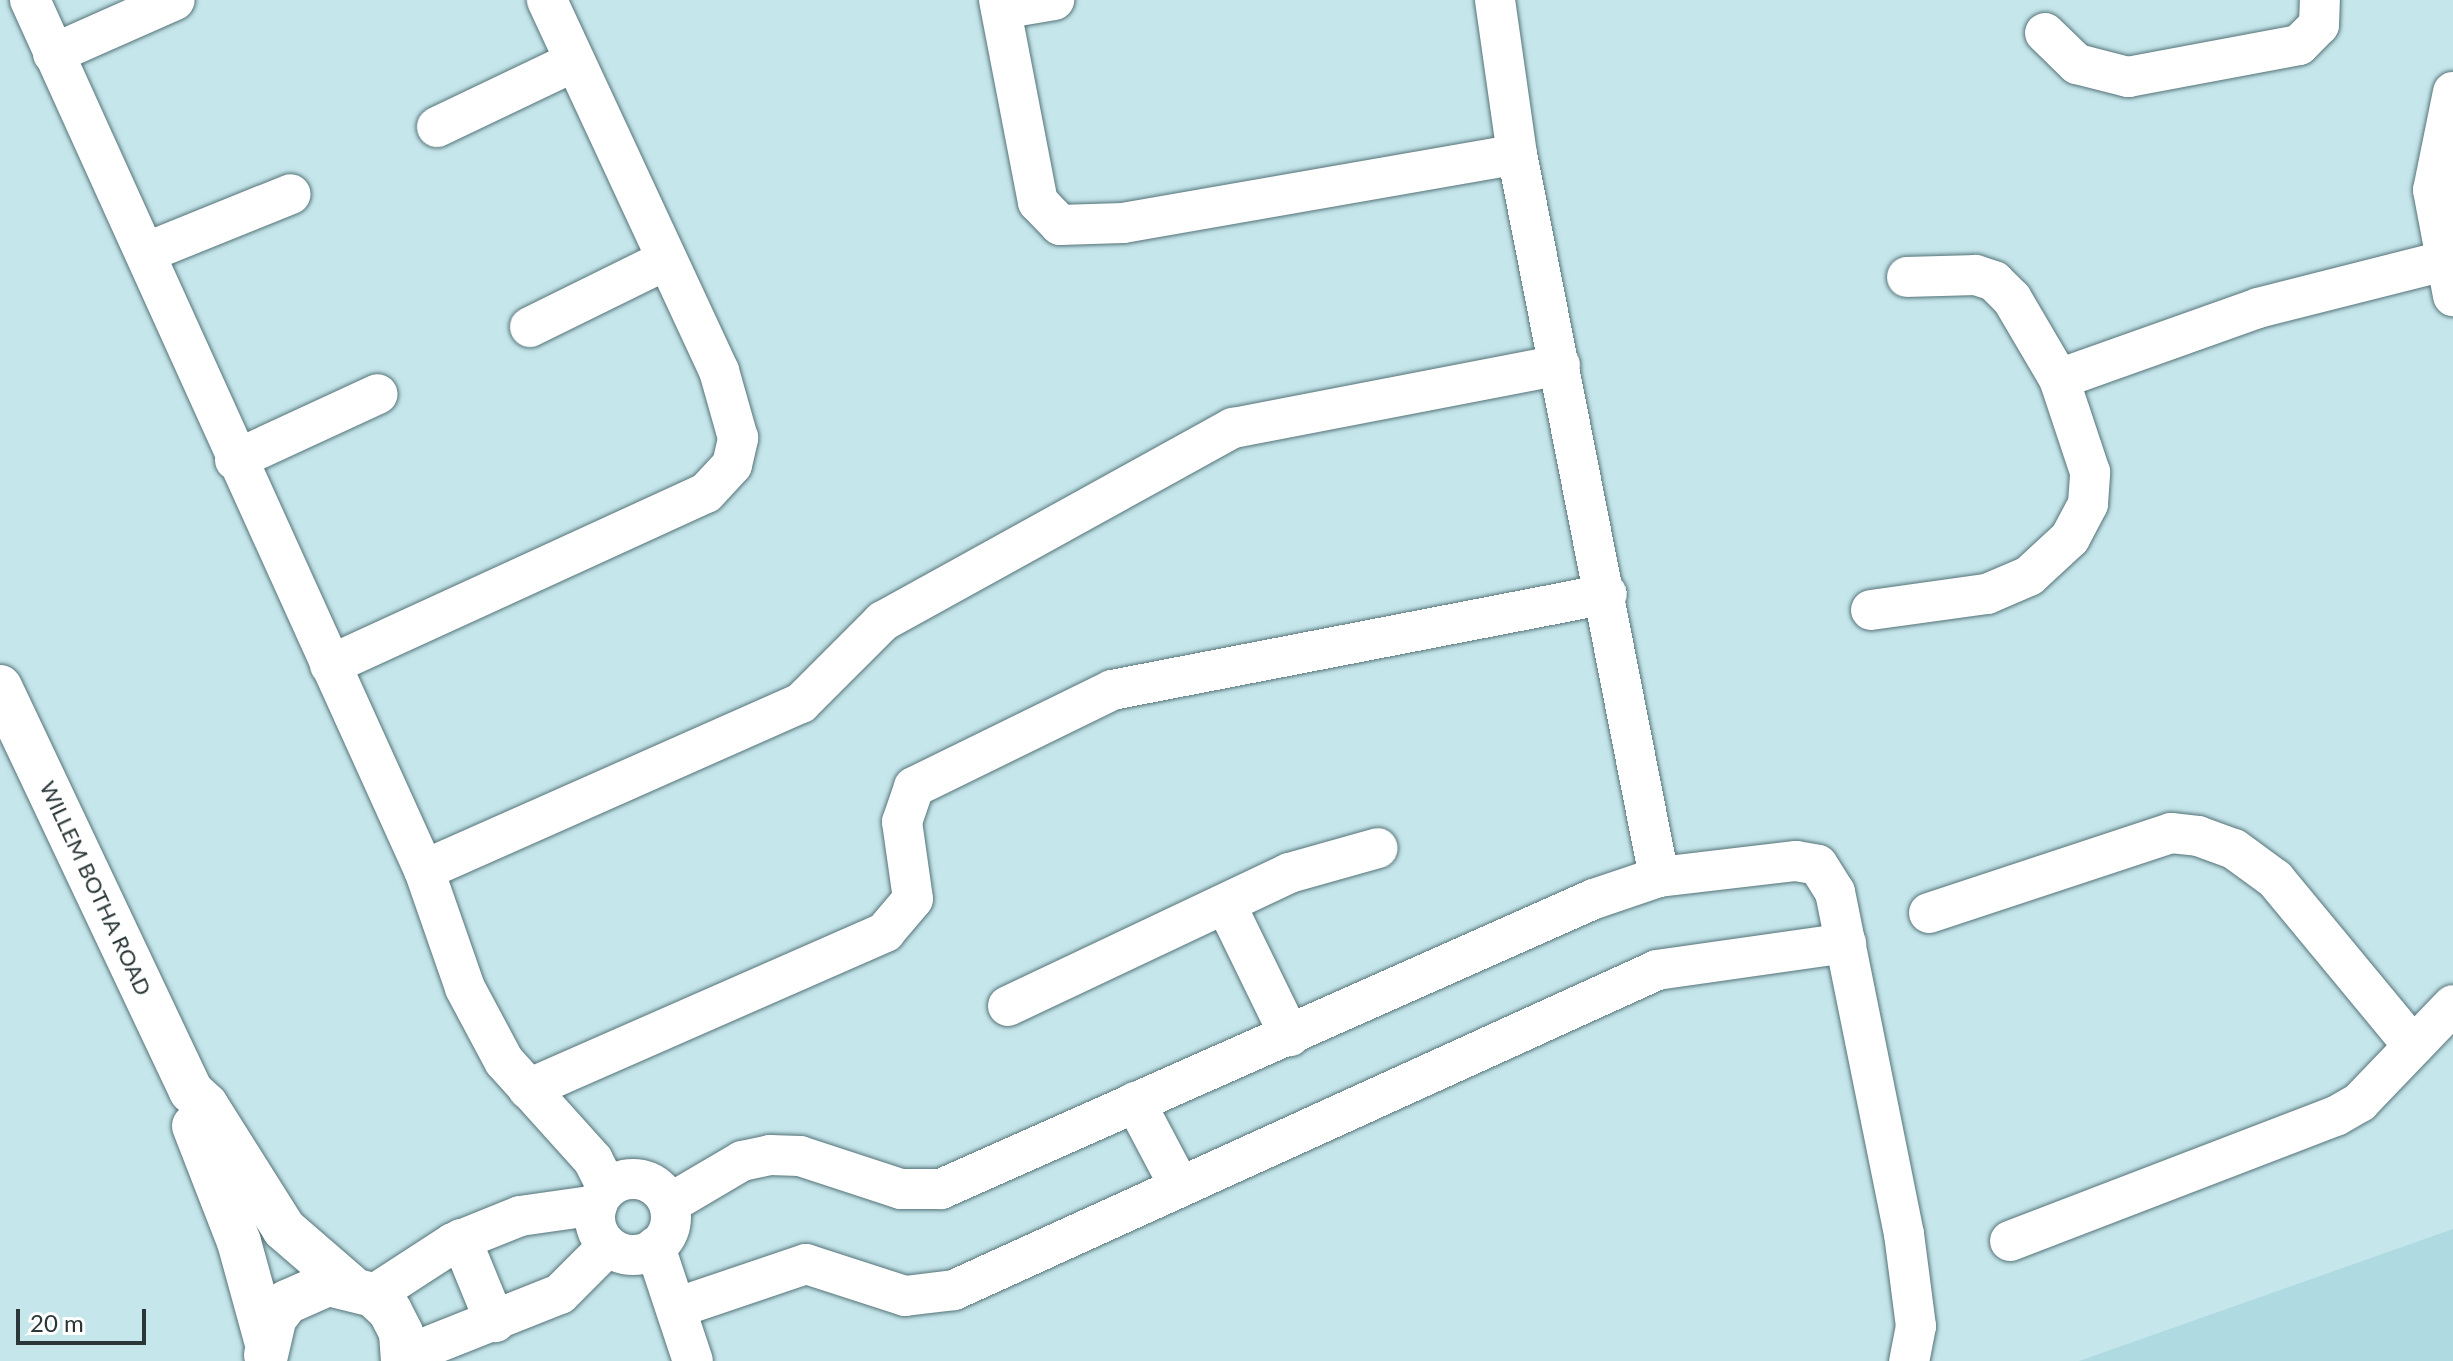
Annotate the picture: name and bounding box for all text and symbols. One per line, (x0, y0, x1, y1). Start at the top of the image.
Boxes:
street label: WILLEM BOTHA ROAD (35, 776, 157, 1000)
scale bar (20, 1293, 150, 1343)
text: 20 m (30, 1308, 84, 1337)

